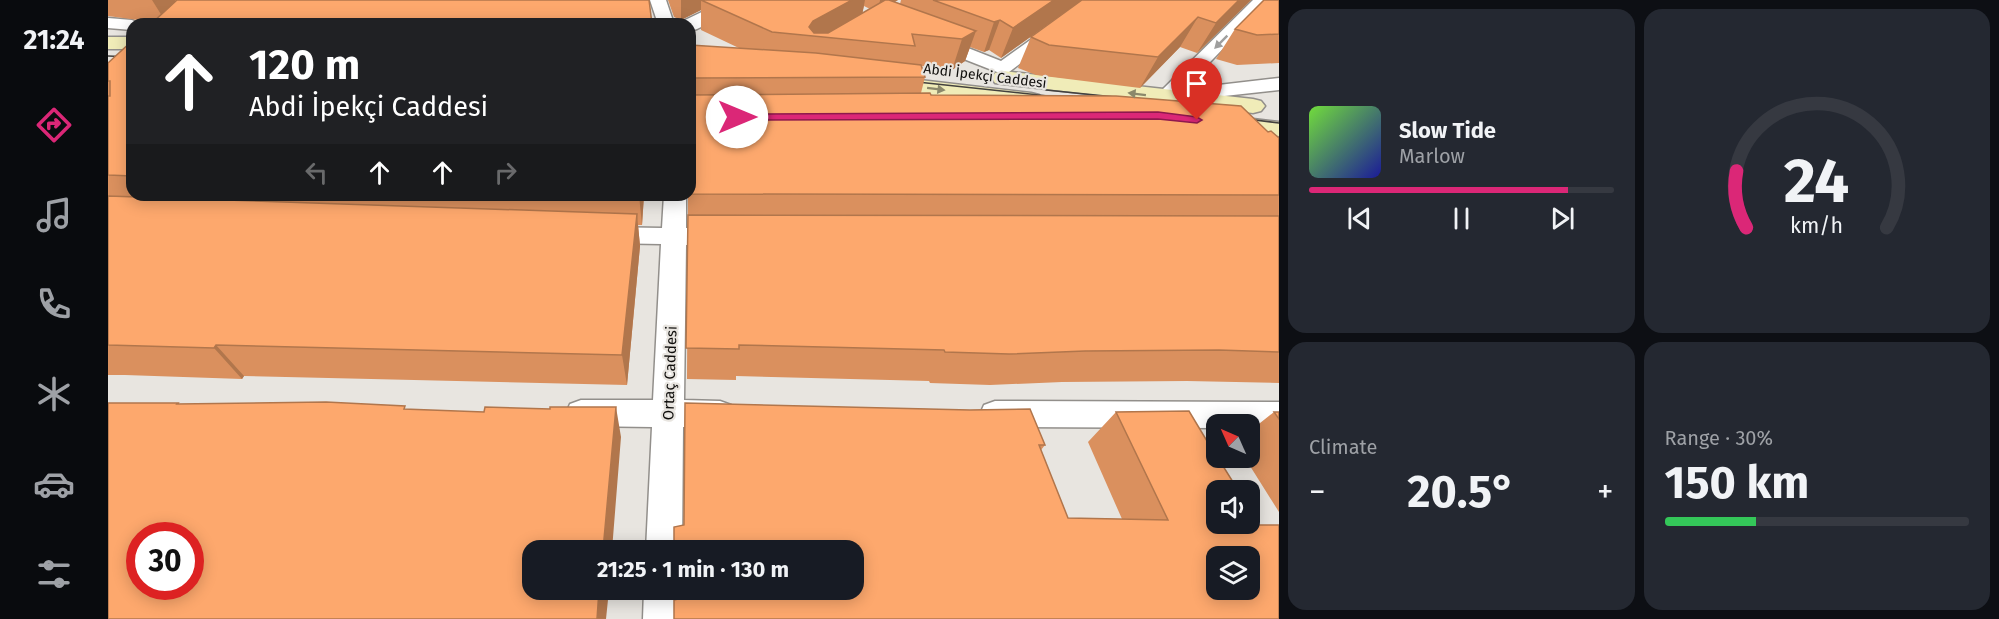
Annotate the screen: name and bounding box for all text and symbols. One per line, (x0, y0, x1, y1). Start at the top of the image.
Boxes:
text: 21:24 (24, 24, 84, 56)
one-way arrow (1214, 34, 1228, 49)
text: 120 m (249, 40, 360, 90)
icon: ahead (150, 42, 228, 120)
pin (1171, 58, 1222, 120)
street label: Abdi İpekçi Caddesi (922, 59, 1048, 92)
icon: arrive (1180, 67, 1213, 100)
one-way arrow (927, 84, 946, 94)
position arrow (705, 85, 769, 149)
one-way arrow (1128, 89, 1147, 99)
text: Abdi İpekçi Caddesi (249, 91, 488, 123)
icon: directions (33, 104, 75, 146)
text: Slow Tide (1399, 117, 1496, 144)
text: Marlow (1399, 144, 1465, 168)
text: 24 (1784, 144, 1850, 219)
icon: left (300, 156, 333, 189)
icon: ahead (363, 156, 396, 189)
icon: ahead (426, 156, 459, 189)
icon: right (489, 156, 522, 189)
icon: music (33, 194, 75, 236)
icon: previous (1343, 202, 1376, 235)
icon: pause (1445, 202, 1478, 235)
icon: next (1546, 202, 1579, 235)
text: km/h (1790, 213, 1843, 239)
icon: phone (33, 283, 75, 325)
street label: Ortaç Caddesi (659, 325, 681, 421)
icon: climate (33, 373, 75, 415)
north arrow (1206, 414, 1260, 468)
map controls (1206, 414, 1260, 600)
text: Range · 30% (1665, 426, 1773, 450)
text: Climate (1309, 435, 1377, 459)
text: 150 km (1665, 456, 1809, 510)
icon: car (33, 463, 75, 505)
text: 20.5° (1407, 465, 1515, 519)
text: − (1309, 472, 1326, 512)
text: + (1597, 472, 1614, 512)
button: sound (1206, 480, 1260, 534)
speed limit sign: 30 (126, 522, 204, 600)
button: layers (1206, 546, 1260, 600)
icon: filters (33, 553, 75, 595)
text: 21:25 · 1 min · 130 m (597, 556, 789, 583)

